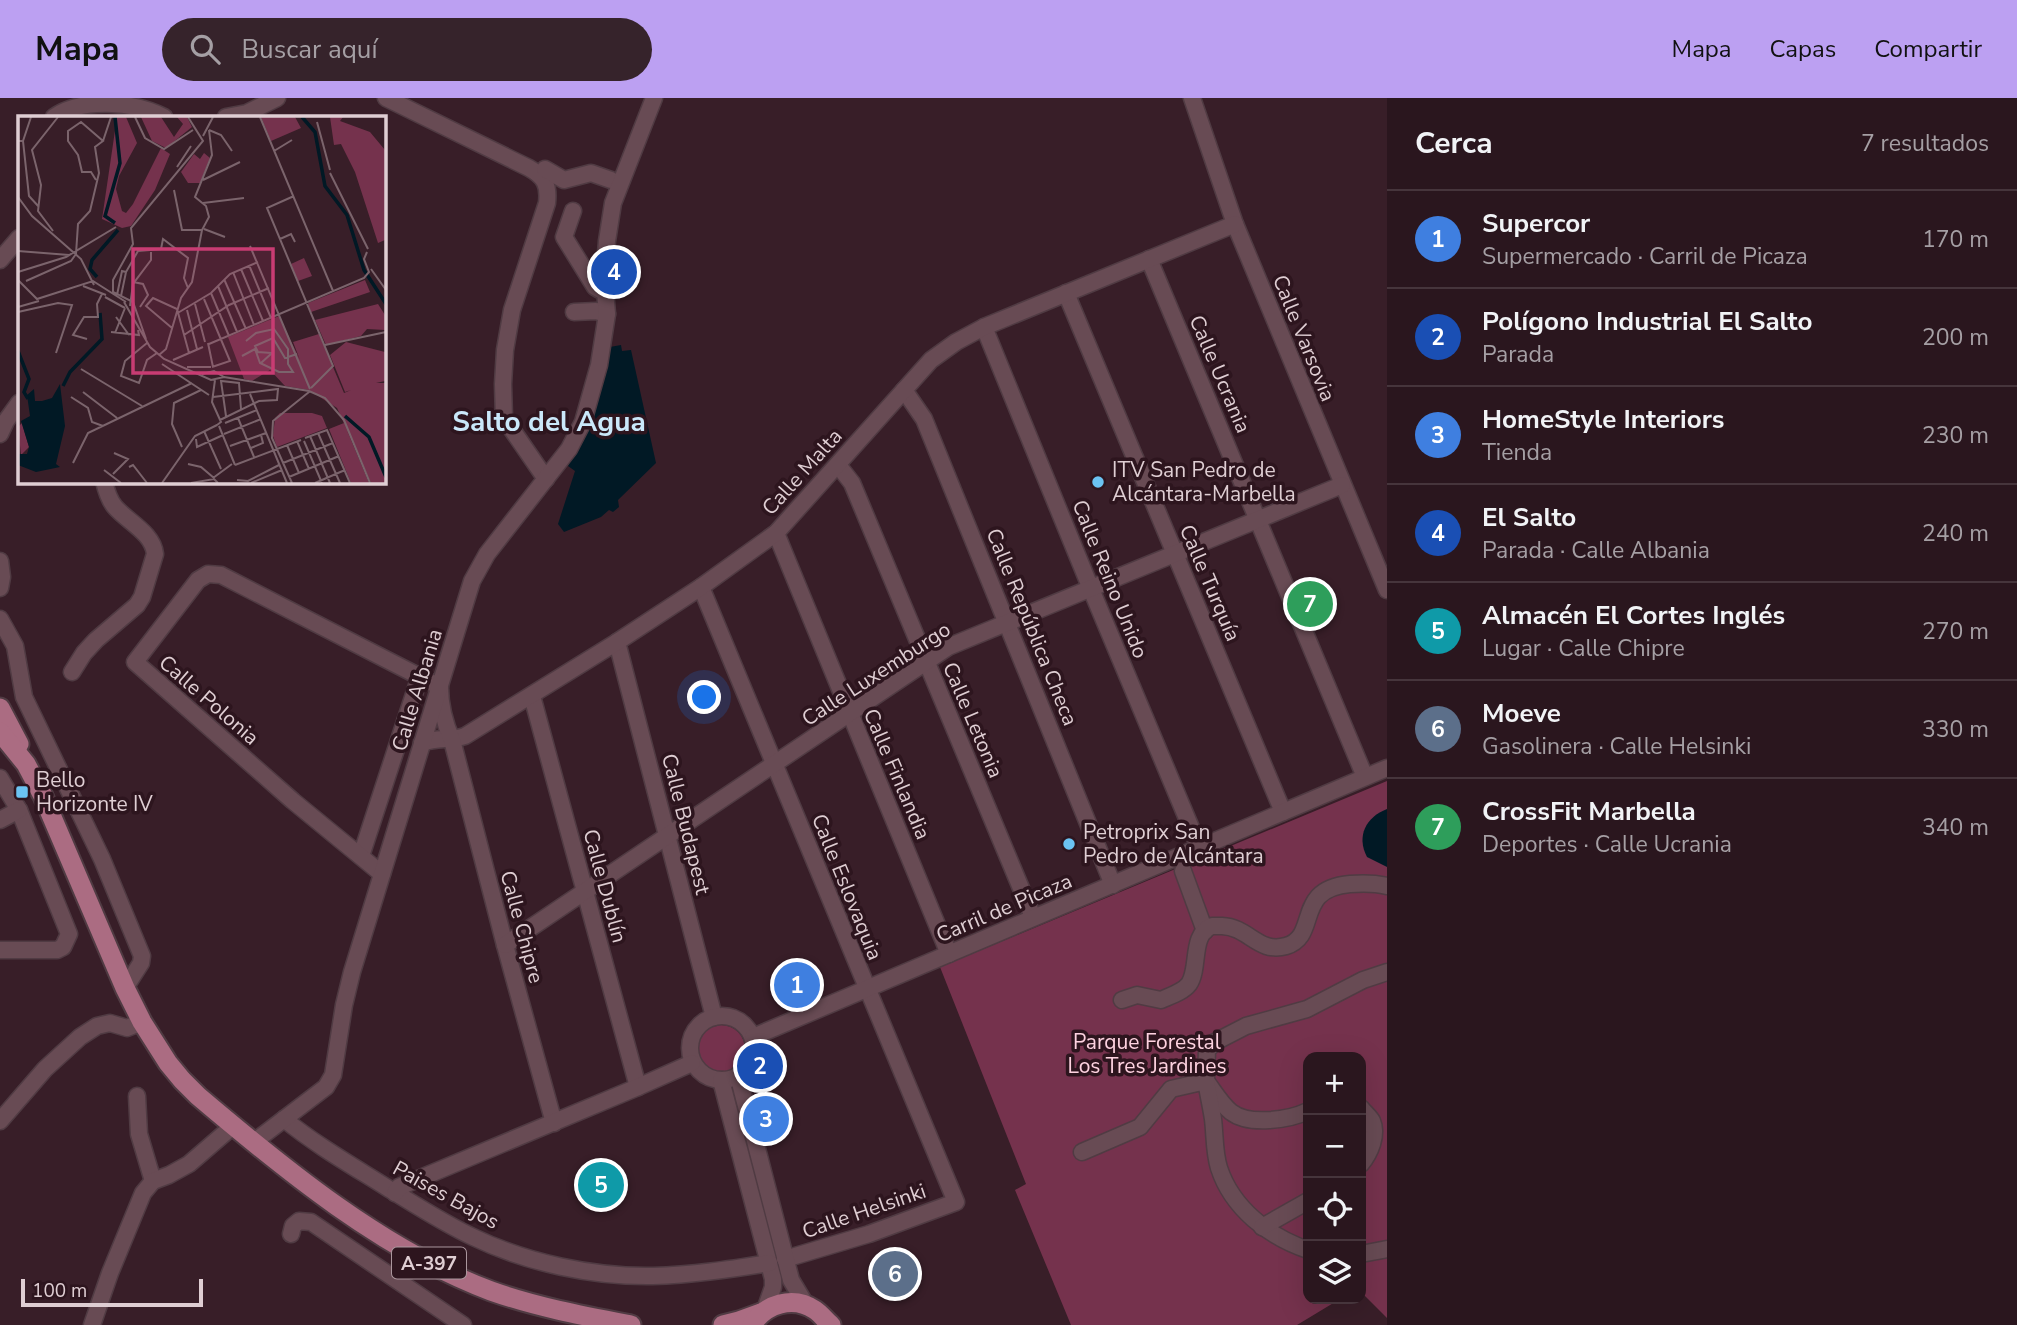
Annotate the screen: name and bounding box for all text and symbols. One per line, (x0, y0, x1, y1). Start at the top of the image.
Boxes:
search box (162, 18, 652, 81)
text: Mapa (35, 27, 120, 72)
icon: search (186, 30, 224, 68)
text: Buscar aquí (242, 32, 377, 67)
text: Mapa (1672, 33, 1732, 65)
text: Capas (1770, 33, 1836, 65)
text: Compartir (1874, 33, 1982, 65)
inset map (18, 116, 385, 483)
text: Cerca (1415, 123, 1493, 164)
text: 7 resultados (1861, 128, 1989, 159)
text: Supercor (1482, 206, 1590, 241)
text: 1 (1431, 224, 1445, 255)
text: 170 m (1922, 224, 1989, 255)
text: Supermercado · Carril de Picaza (1482, 241, 1808, 272)
pin: 4 (591, 246, 637, 298)
street label: Calle Varsovia (1266, 271, 1342, 405)
text: Polígono Industrial El Salto (1482, 304, 1812, 339)
street label: Calle Ucrania (1183, 311, 1257, 437)
text: 2 (1431, 322, 1445, 353)
text: 200 m (1922, 322, 1989, 353)
text: Parada (1482, 339, 1554, 370)
text: HomeStyle Interiors (1482, 402, 1724, 437)
district label: Salto del Agua (452, 403, 646, 441)
text: 3 (1431, 420, 1445, 451)
text: 230 m (1922, 420, 1989, 451)
street label: Calle Malta (756, 423, 848, 521)
text: Tienda (1482, 437, 1552, 468)
place label: ITV San Pedro de Alcántara-Marbella (1112, 456, 1296, 508)
marker: ITV San Pedro de Alcántara-Marbella (1090, 474, 1106, 490)
street label: Calle Reino Unido (1065, 496, 1155, 662)
text: El Salto (1482, 500, 1576, 535)
text: 4 (1431, 518, 1445, 549)
text: 240 m (1922, 518, 1989, 549)
street label: Calle Turquía (1173, 520, 1247, 646)
street label: Calle República Checa (980, 524, 1084, 730)
text: Parada · Calle Albania (1482, 535, 1710, 566)
pin: 7 (1287, 578, 1333, 630)
text: Almacén El Cortes Inglés (1482, 598, 1785, 633)
street label: Calle Luxemburgo (796, 615, 956, 733)
text: 5 (1431, 616, 1445, 647)
text: 270 m (1922, 616, 1989, 647)
street label: Calle Albania (385, 625, 449, 755)
text: Lugar · Calle Chipre (1482, 633, 1685, 664)
street label: Calle Polonia (153, 649, 265, 751)
street label: Calle Letonia (936, 658, 1010, 782)
your location (687, 680, 721, 714)
text: Moeve (1482, 696, 1561, 731)
street label: Calle Finlandia (857, 704, 937, 844)
text: 6 (1431, 714, 1445, 745)
text: 330 m (1922, 714, 1989, 745)
text: Gasolinera · Calle Helsinki (1482, 731, 1751, 762)
street label: Calle Budapest (655, 751, 717, 898)
place label: Bello Horizonte IV (36, 766, 153, 818)
marker: Bello Horizonte IV (14, 784, 30, 800)
text: CrossFit Marbella (1482, 794, 1696, 829)
street label: Calle Eslovaquia (805, 810, 889, 964)
text: 7 (1431, 812, 1445, 843)
text: 340 m (1922, 812, 1989, 843)
place label: Petroprix San Pedro de Alcántara (1083, 818, 1264, 870)
street label: Calle Dublín (576, 826, 634, 946)
text: Deportes · Calle Ucrania (1482, 829, 1732, 860)
marker: Petroprix San Pedro de Alcántara (1061, 836, 1077, 852)
street label: Carril de Picaza (932, 867, 1076, 949)
street label: Calle Chipre (494, 868, 550, 986)
pin: 1 (774, 959, 820, 1011)
park label: Parque Forestal Los Tres Jardines (1067, 1028, 1227, 1080)
pin: 2 (737, 1040, 783, 1092)
map controls (1303, 1052, 1366, 1304)
button: + (1303, 1052, 1366, 1115)
pin: 3 (743, 1093, 789, 1145)
button: − (1303, 1115, 1366, 1178)
street label: Paises Bajos (388, 1154, 504, 1236)
pin: 5 (578, 1159, 624, 1211)
street label: Calle Helsinki (798, 1177, 930, 1245)
button: locate (1303, 1178, 1366, 1241)
button: layers (1303, 1241, 1366, 1304)
road number: A-397 (392, 1247, 466, 1278)
pin: 6 (872, 1248, 918, 1300)
scale bar (21, 1276, 203, 1308)
text: 100 m (32, 1278, 87, 1304)

